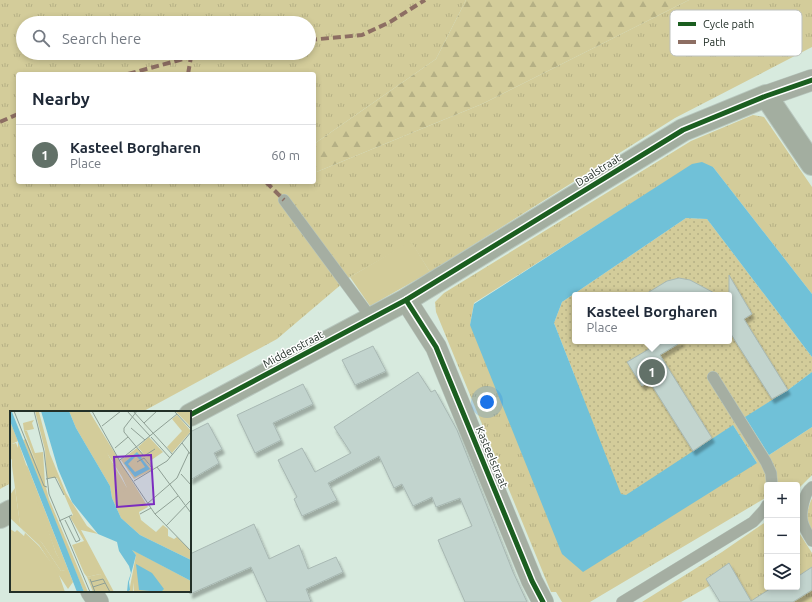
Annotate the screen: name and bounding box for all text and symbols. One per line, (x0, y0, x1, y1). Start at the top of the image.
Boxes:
legend (670, 10, 802, 56)
search box (16, 16, 316, 60)
text: Cycle path (703, 18, 754, 30)
icon: search (30, 27, 52, 49)
text: Search here (62, 30, 141, 47)
text: Path (703, 36, 726, 48)
text: Nearby (32, 89, 90, 108)
text: Kasteel Borgharen (70, 139, 201, 156)
text: 1 (41, 148, 49, 162)
text: 60 m (271, 148, 300, 162)
street label: Daalstraat (573, 151, 623, 189)
text: Place (70, 156, 101, 170)
popup (572, 292, 732, 344)
text: Kasteel Borgharen (587, 303, 717, 320)
text: Place (587, 320, 618, 334)
street label: Middenstraat (261, 328, 326, 370)
pin: 1 (639, 357, 665, 387)
your location (477, 392, 497, 412)
inset map (10, 411, 191, 592)
street label: Kasteelstraat (474, 425, 511, 490)
map controls (764, 482, 800, 590)
button: + (764, 482, 800, 518)
button: − (764, 518, 800, 554)
button: layers (764, 554, 800, 590)

